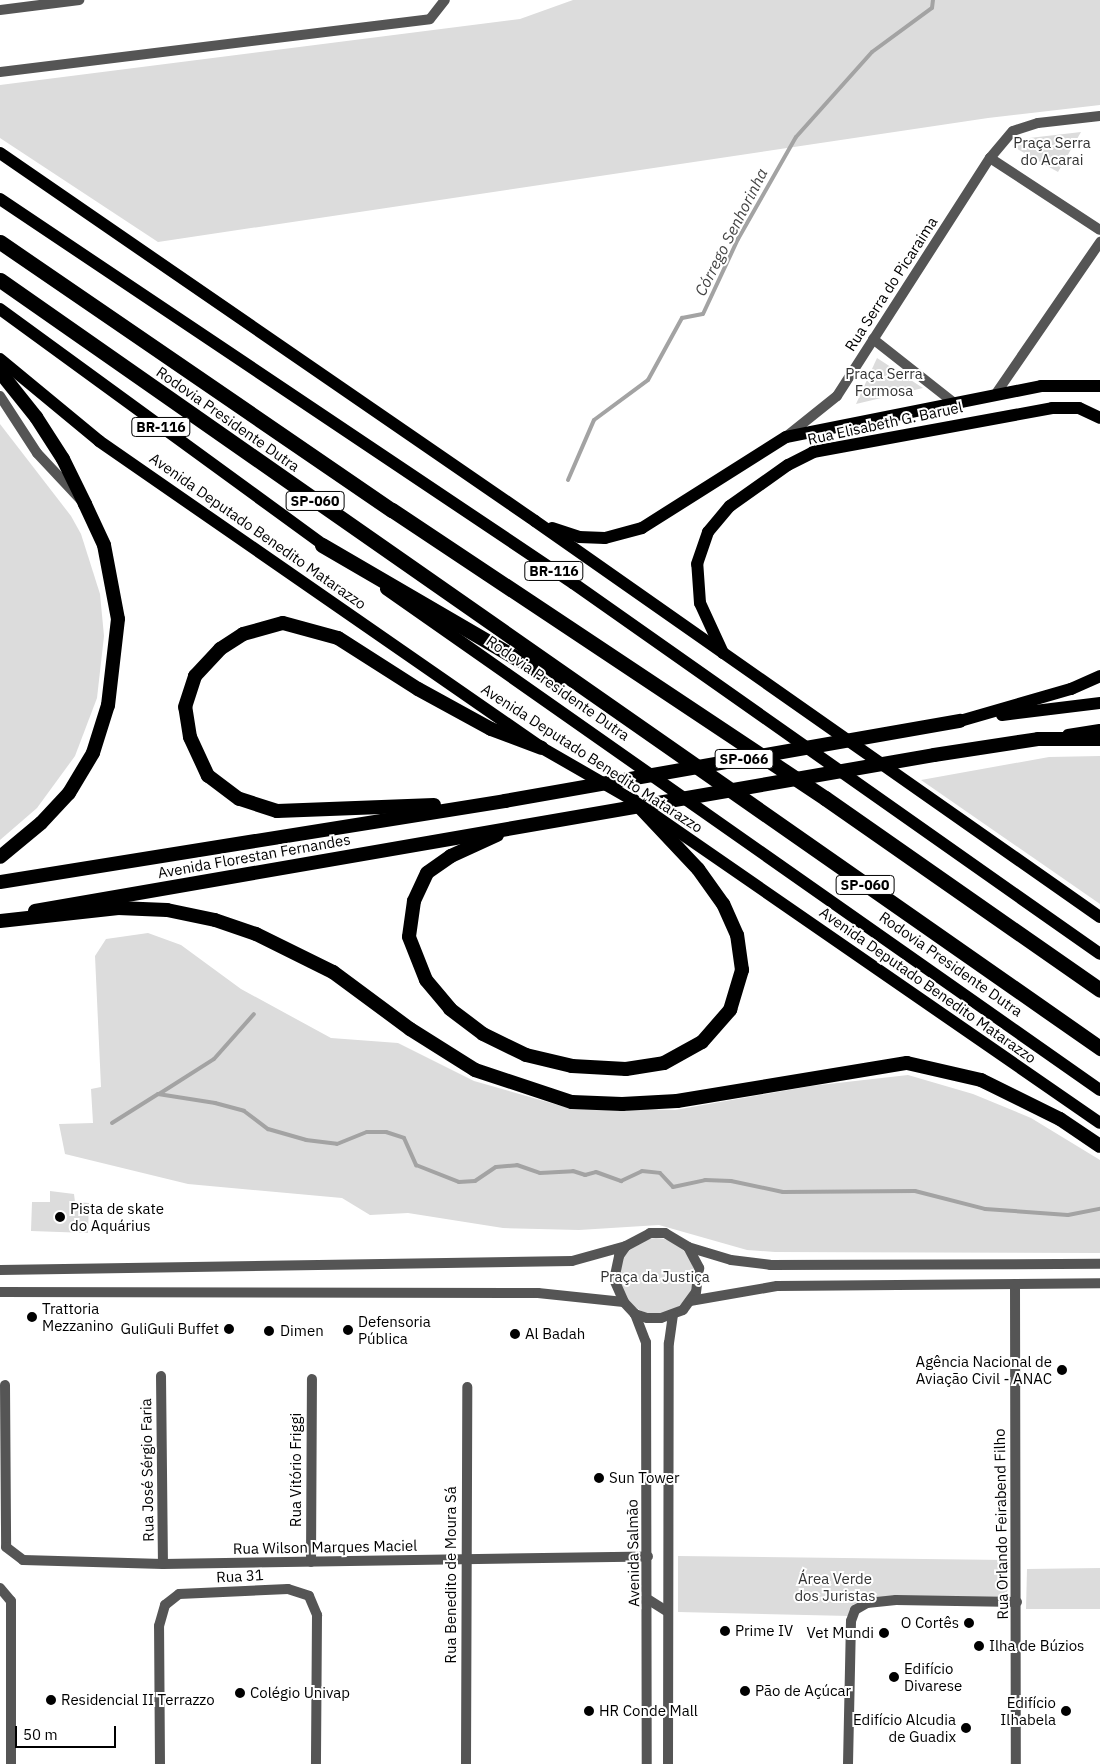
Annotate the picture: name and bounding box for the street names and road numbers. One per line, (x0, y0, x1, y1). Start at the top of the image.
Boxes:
street label: Rua Serra do Picaraima (841, 213, 941, 355)
street label: Rodovia Presidente Dutra (153, 363, 303, 475)
street label: Rua Elisabeth G. Baruel (806, 398, 964, 448)
road number: BR-116 (131, 416, 191, 438)
street label: Avenida Deputado Benedito Matarazzo (146, 449, 370, 613)
road number: SP-060 (285, 490, 345, 512)
road number: BR-116 (524, 560, 584, 582)
street label: Rodovia Presidente Dutra (483, 632, 633, 744)
street label: Avenida Deputado Benedito Matarazzo (478, 680, 706, 836)
road number: SP-066 (714, 748, 774, 771)
street label: Avenida Florestan Fernandes (156, 830, 352, 882)
road number: SP-060 (835, 874, 895, 896)
street label: Avenida Deputado Benedito Matarazzo (816, 903, 1040, 1067)
street label: Rodovia Presidente Dutra (876, 908, 1026, 1020)
street label: Rua José Sérgio Faria (137, 1398, 157, 1542)
street label: Rua Vitório Friggi (287, 1413, 305, 1527)
street label: Rua Orlando Feirabend Filho (990, 1428, 1012, 1620)
street label: Rua Benedito de Moura Sá (442, 1486, 460, 1664)
street label: Avenida Salmão (623, 1499, 643, 1607)
street label: Rua Wilson Marques Maciel (233, 1536, 417, 1558)
street label: Rua 31 (216, 1566, 264, 1586)

